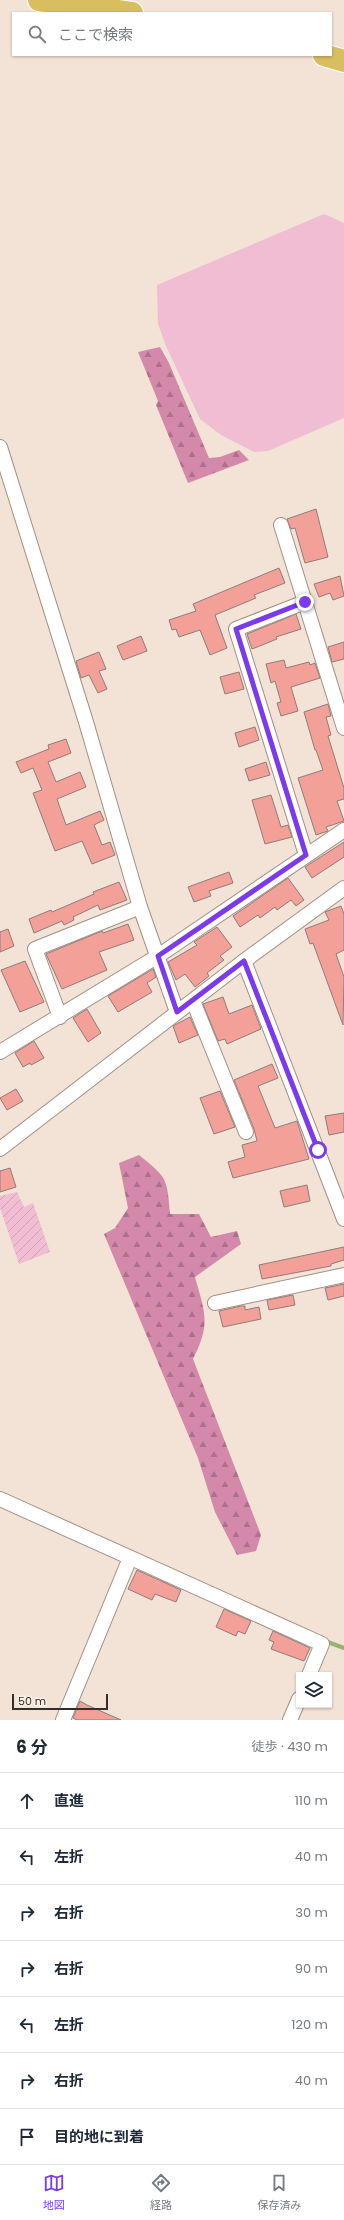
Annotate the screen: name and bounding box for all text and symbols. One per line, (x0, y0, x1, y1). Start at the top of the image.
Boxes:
search box (12, 12, 332, 56)
icon: search (26, 23, 48, 45)
text: ここで検索 (58, 24, 133, 45)
route end (296, 593, 314, 611)
route start (309, 1141, 327, 1159)
map controls (296, 1672, 332, 1708)
button: layers (296, 1672, 332, 1708)
scale bar (12, 1692, 108, 1711)
text: 50 m (18, 1693, 46, 1709)
text: 6 分 (16, 1735, 47, 1759)
text: 徒歩 · 430 m (251, 1737, 328, 1756)
icon: ahead (16, 1790, 38, 1812)
text: 直進 (54, 1790, 84, 1811)
text: 110 m (295, 1791, 328, 1810)
icon: left (16, 1846, 38, 1868)
text: 左折 (54, 1846, 84, 1867)
text: 40 m (295, 1847, 328, 1866)
icon: right (16, 1902, 38, 1924)
text: 右折 (54, 1902, 84, 1923)
text: 30 m (295, 1903, 328, 1922)
icon: right (16, 1958, 38, 1980)
text: 右折 (54, 1958, 84, 1979)
text: 90 m (295, 1959, 328, 1978)
icon: left (16, 2014, 38, 2036)
text: 左折 (54, 2014, 84, 2035)
text: 120 m (291, 2015, 328, 2034)
icon: right (16, 2070, 38, 2092)
text: 右折 (54, 2070, 84, 2091)
text: 40 m (295, 2071, 328, 2090)
icon: arrive (16, 2126, 38, 2148)
text: 目的地に到着 (54, 2126, 144, 2147)
tab: 地図 (43, 2172, 65, 2214)
tab: 経路 (150, 2172, 172, 2214)
tab: 保存済み (257, 2172, 301, 2214)

